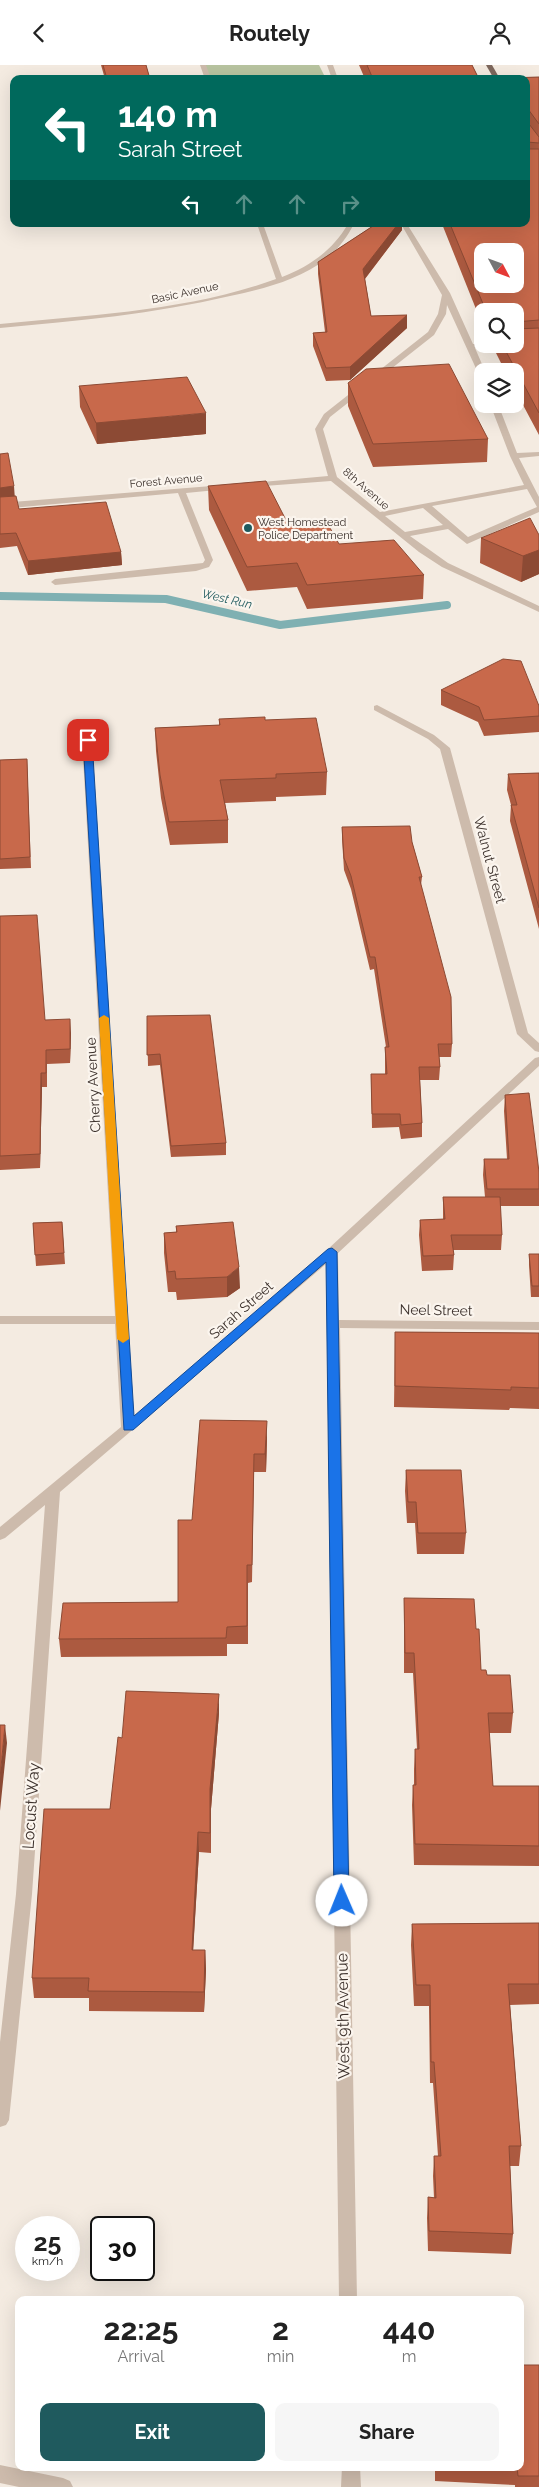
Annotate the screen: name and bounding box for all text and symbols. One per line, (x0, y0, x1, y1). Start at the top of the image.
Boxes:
icon: back (25, 19, 53, 47)
icon: person (486, 19, 514, 47)
text: Routely (229, 20, 310, 46)
text: 140 m (118, 94, 218, 135)
icon: left (35, 95, 100, 160)
text: Sarah Street (118, 136, 242, 162)
icon: left (177, 190, 205, 218)
icon: ahead (230, 190, 258, 218)
icon: ahead (283, 190, 311, 218)
icon: right (336, 190, 364, 218)
north arrow (474, 243, 524, 293)
map controls (474, 243, 524, 413)
street label: Basic Avenue (150, 279, 220, 306)
button: search (474, 303, 524, 353)
button: layers (474, 363, 524, 413)
street label: 8th Avenue (340, 465, 392, 513)
street label: Forest Avenue (129, 471, 203, 491)
place label: West Homestead Police Department (258, 516, 353, 542)
marker: West Homestead Police Department (242, 522, 254, 534)
water label: West Run (201, 586, 254, 612)
pin (67, 719, 109, 761)
icon: arrive (74, 726, 102, 754)
street label: Walnut Street (471, 815, 509, 905)
street label: Cherry Avenue (83, 1037, 103, 1133)
street label: Sarah Street (206, 1278, 276, 1342)
street label: Neel Street (399, 1301, 473, 1319)
street label: Locust Way (19, 1762, 44, 1850)
position arrow (315, 1874, 367, 1926)
street label: West 9th Avenue (332, 1953, 354, 2079)
speed limit sign: 30 (90, 2216, 155, 2281)
text: 25 (34, 2227, 61, 2257)
text: km/h (32, 2254, 63, 2268)
text: 22:25 (103, 2312, 178, 2347)
text: 2 (272, 2312, 289, 2347)
text: 440 (383, 2312, 435, 2347)
text: Arrival (117, 2347, 164, 2366)
text: min (267, 2347, 294, 2366)
text: m (402, 2347, 416, 2366)
button: Exit (40, 2403, 265, 2461)
button: Share (275, 2403, 499, 2461)

